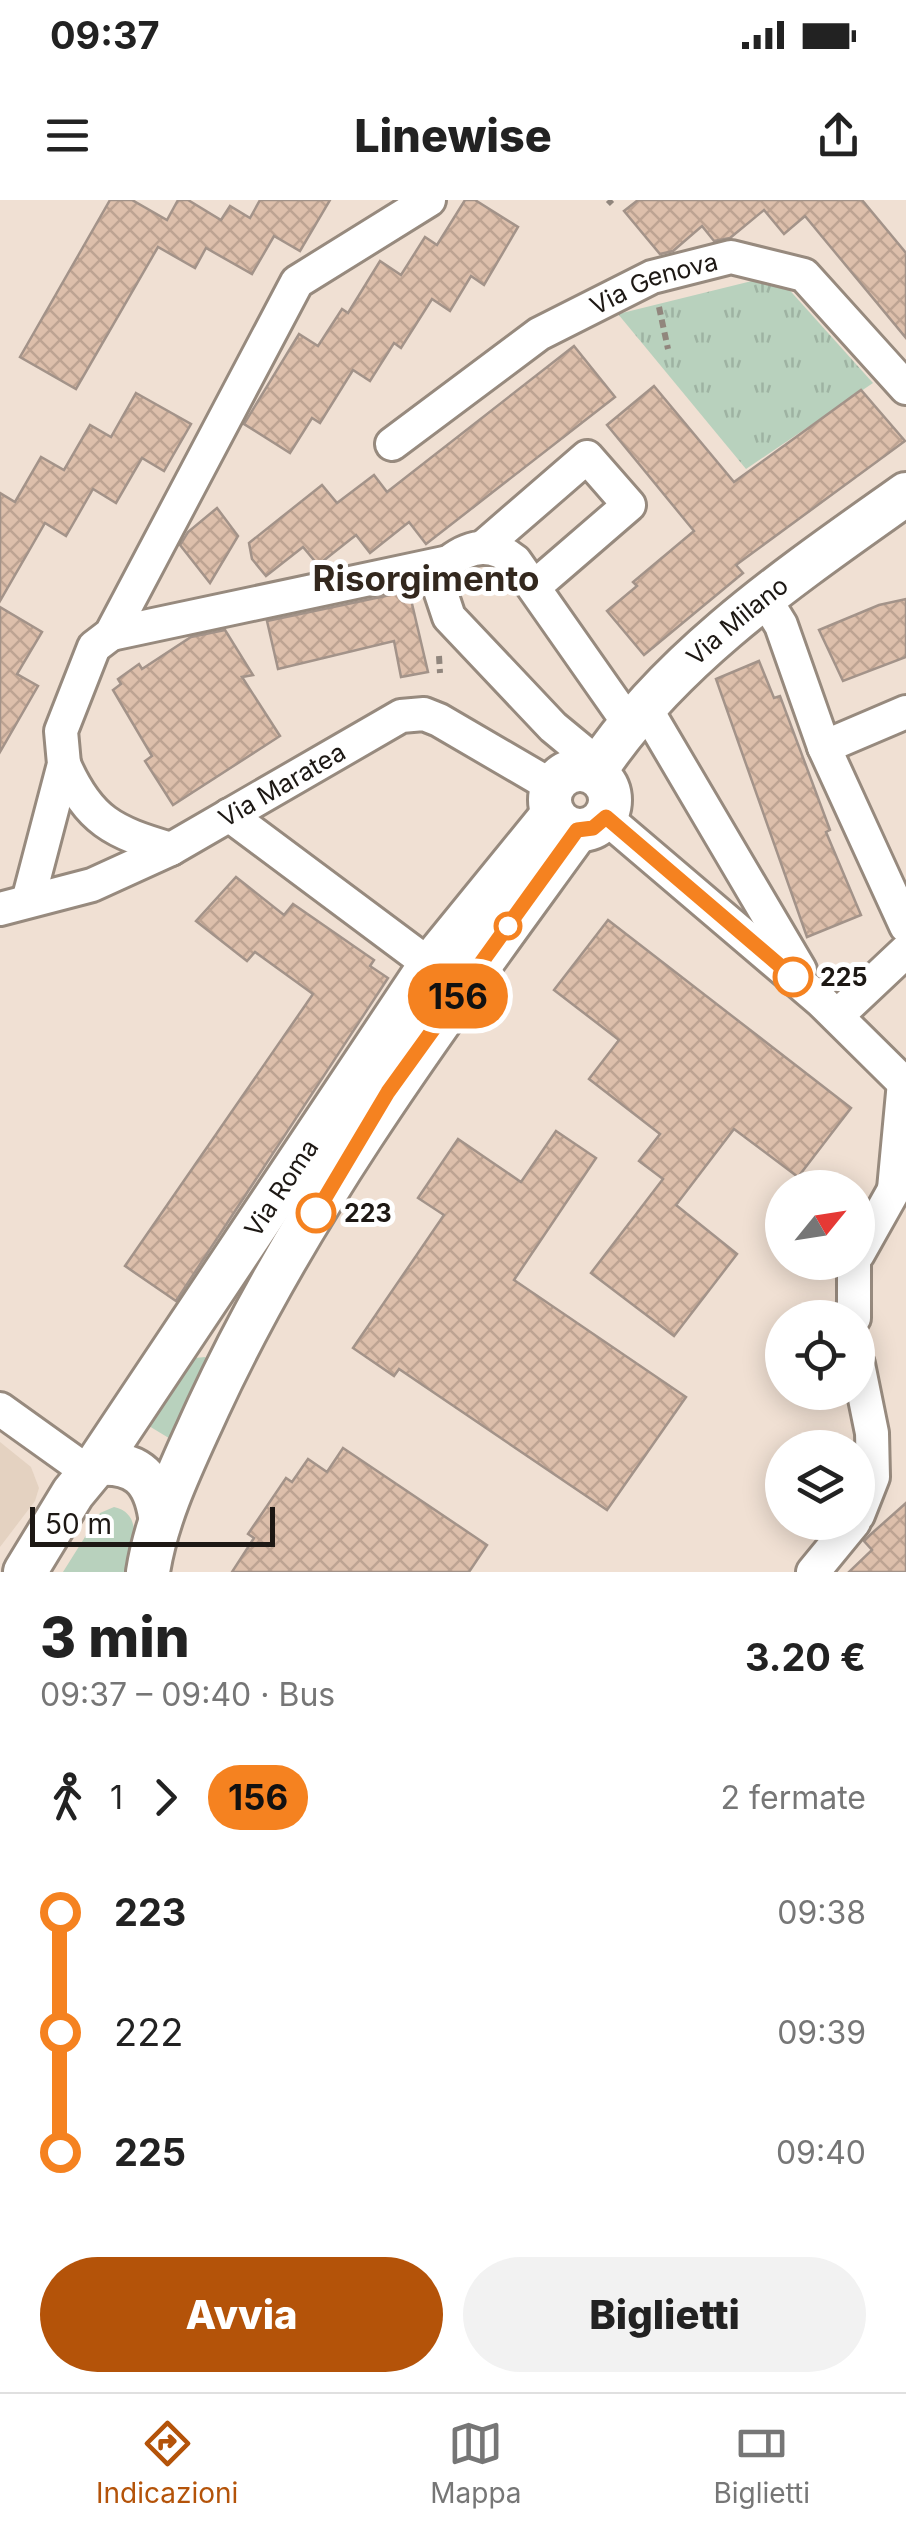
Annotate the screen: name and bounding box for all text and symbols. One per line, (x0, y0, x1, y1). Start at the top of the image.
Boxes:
text: 09:37 (50, 12, 160, 58)
icon: menu (40, 108, 95, 163)
text: Linewise (354, 108, 552, 163)
icon: share (811, 108, 866, 163)
street label: Via Genova (585, 246, 721, 321)
district label: Risorgimento (312, 557, 540, 599)
street label: Via Milano (680, 570, 794, 672)
street label: Via Maratea (213, 737, 351, 833)
unlabelled marker (495, 913, 521, 939)
marker: 225 (774, 958, 812, 996)
place label: 225 (820, 962, 867, 992)
line badge: 156 (400, 964, 516, 1028)
text: 156 (428, 975, 488, 1017)
street label: Via Roma (238, 1133, 325, 1242)
north arrow (765, 1170, 875, 1280)
map controls (765, 1170, 875, 1540)
marker: 223 (297, 1194, 335, 1232)
place label: 223 (344, 1198, 392, 1228)
button: locate (765, 1300, 875, 1410)
button: layers (765, 1430, 875, 1540)
scale bar (30, 1502, 275, 1546)
text: 50 m (45, 1507, 112, 1541)
text: 3 min (40, 1604, 190, 1670)
text: 3.20 € (745, 1634, 866, 1680)
text: 09:37 – 09:40 · Bus (40, 1675, 335, 1714)
icon: walk (40, 1770, 95, 1825)
icon: forward (138, 1770, 193, 1825)
text: 156 (228, 1776, 288, 1818)
text: 1 (110, 1778, 123, 1817)
text: 2 fermate (721, 1778, 866, 1817)
text: 223 (114, 1889, 186, 1935)
text: 09:38 (777, 1893, 866, 1932)
text: 222 (114, 2009, 184, 2055)
text: 09:39 (777, 2013, 866, 2052)
text: 225 (114, 2129, 186, 2175)
text: 09:40 (776, 2133, 866, 2172)
button: Avvia (40, 2257, 443, 2372)
button: Biglietti (463, 2257, 866, 2372)
tab: Indicazioni (96, 2416, 238, 2510)
tab: Mappa (430, 2416, 522, 2510)
tab: Biglietti (713, 2416, 810, 2510)

